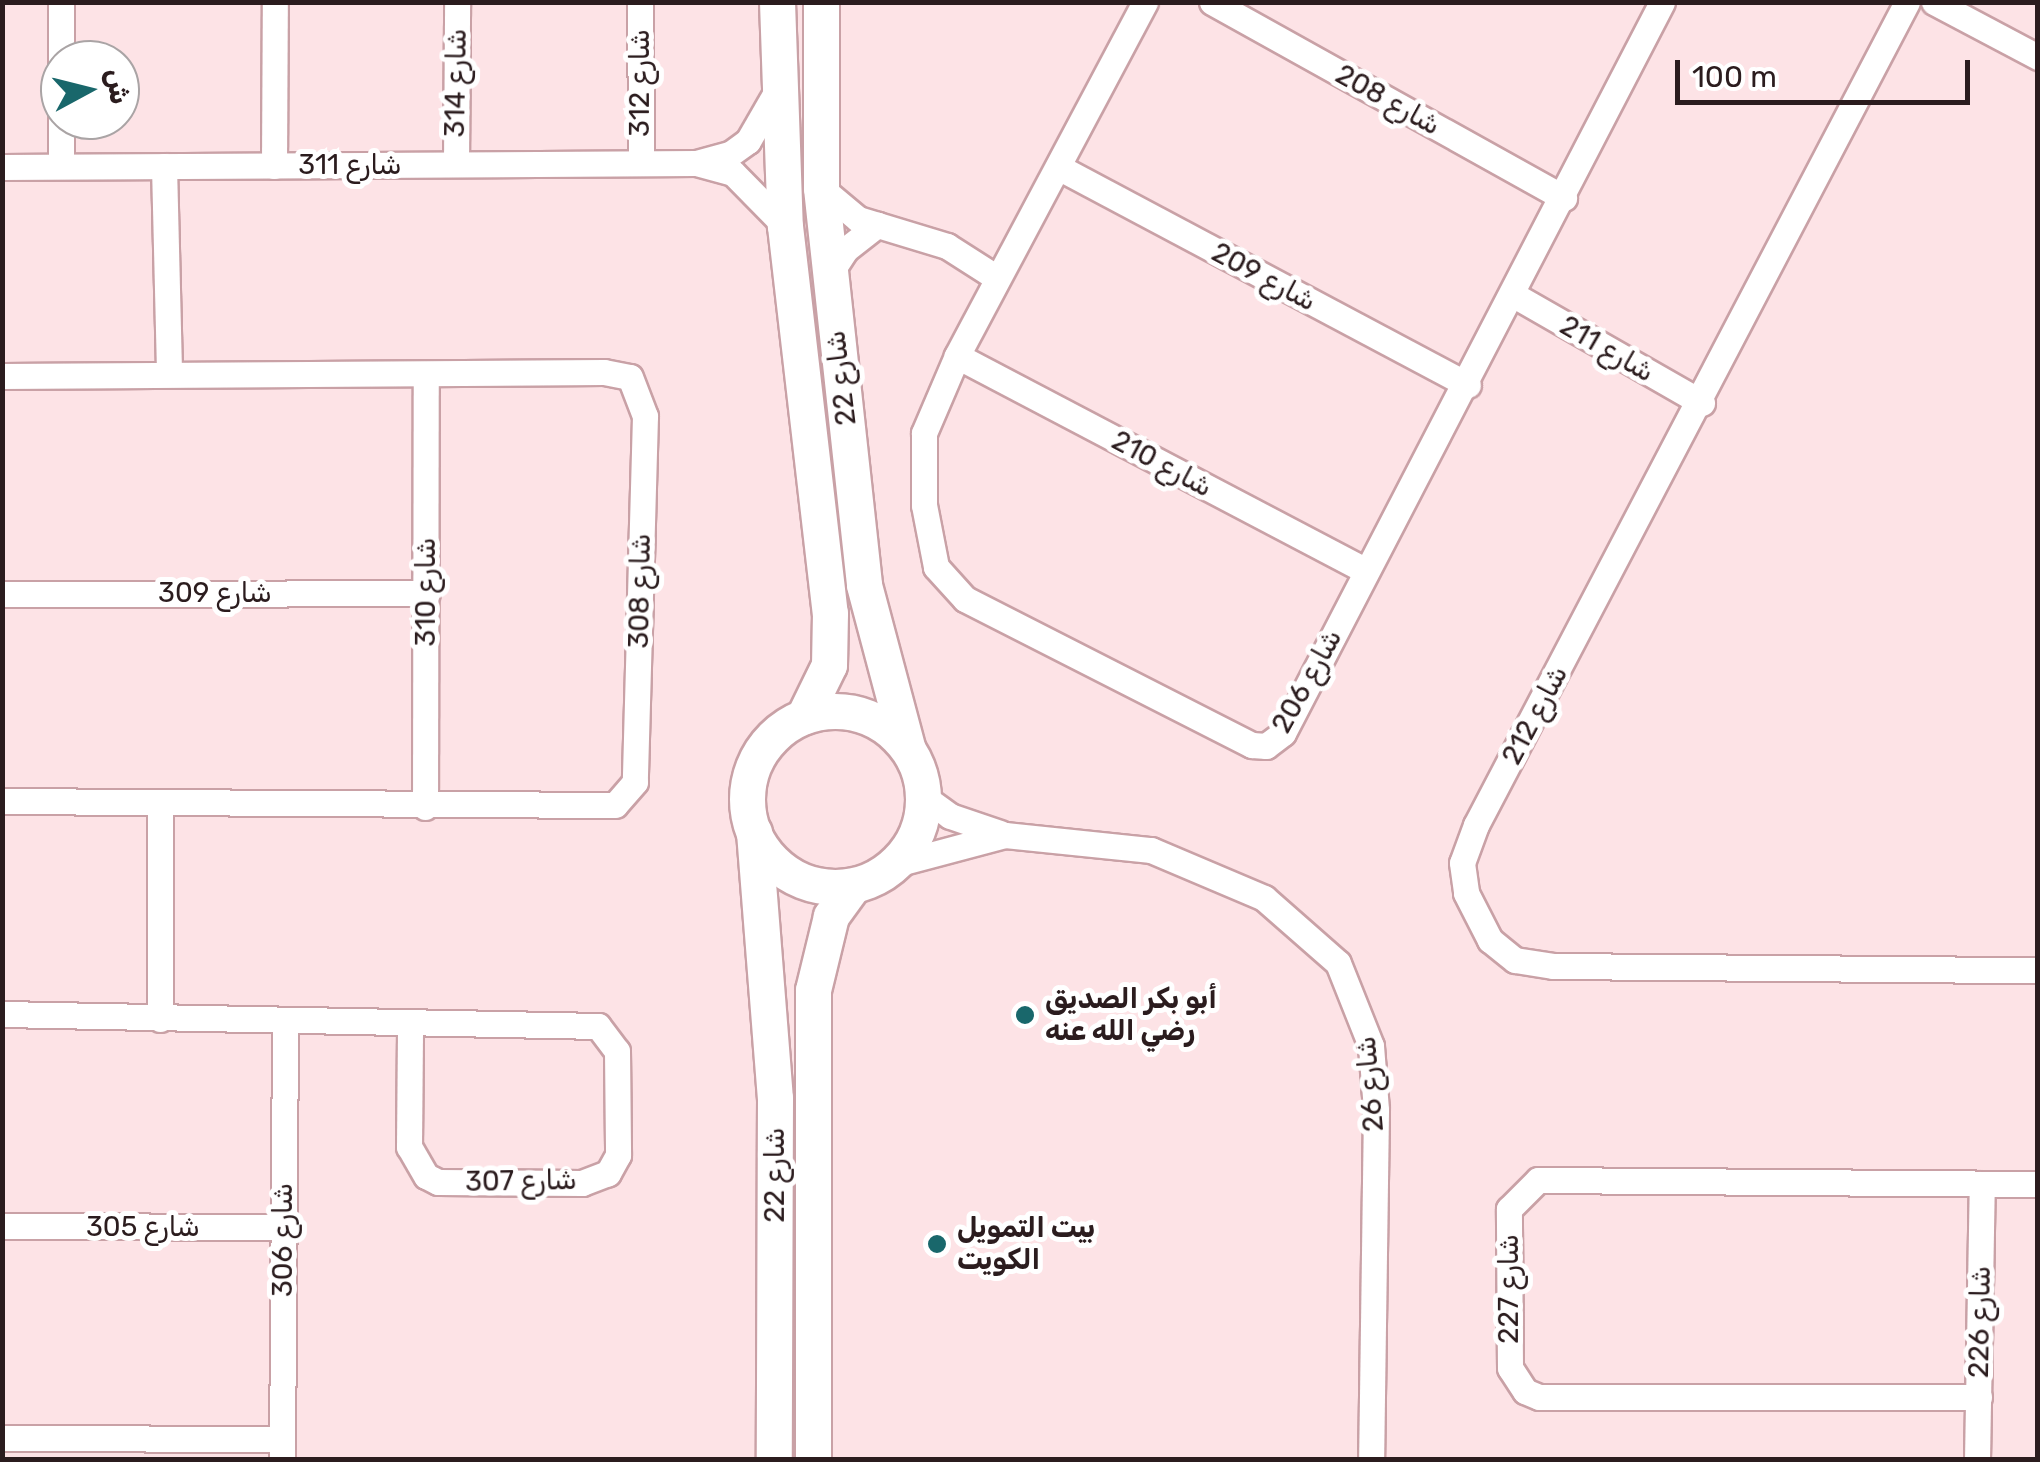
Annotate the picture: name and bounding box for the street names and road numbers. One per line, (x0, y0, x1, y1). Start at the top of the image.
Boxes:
street label: شارع 314 (438, 29, 474, 137)
street label: شارع 312 (623, 29, 657, 137)
street label: شارع 208 (1330, 58, 1446, 142)
street label: شارع 311 (299, 148, 401, 182)
street label: شارع 209 (1206, 236, 1322, 318)
street label: شارع 211 (1554, 309, 1660, 389)
street label: شارع 22 (819, 329, 863, 427)
street label: شارع 210 (1106, 424, 1218, 504)
street label: شارع 308 (622, 533, 658, 649)
street label: شارع 310 (409, 538, 443, 646)
street label: شارع 309 (158, 576, 272, 610)
street label: شارع 206 (1265, 623, 1349, 739)
street label: شارع 212 (1495, 660, 1575, 770)
street label: شارع 26 (1349, 1035, 1391, 1133)
street label: شارع 22 (758, 1127, 792, 1223)
street label: شارع 307 (465, 1163, 577, 1199)
street label: شارع 306 (266, 1183, 300, 1297)
street label: شارع 305 (86, 1210, 200, 1244)
street label: شارع 227 (1492, 1234, 1526, 1344)
street label: شارع 226 (1962, 1266, 1998, 1378)

